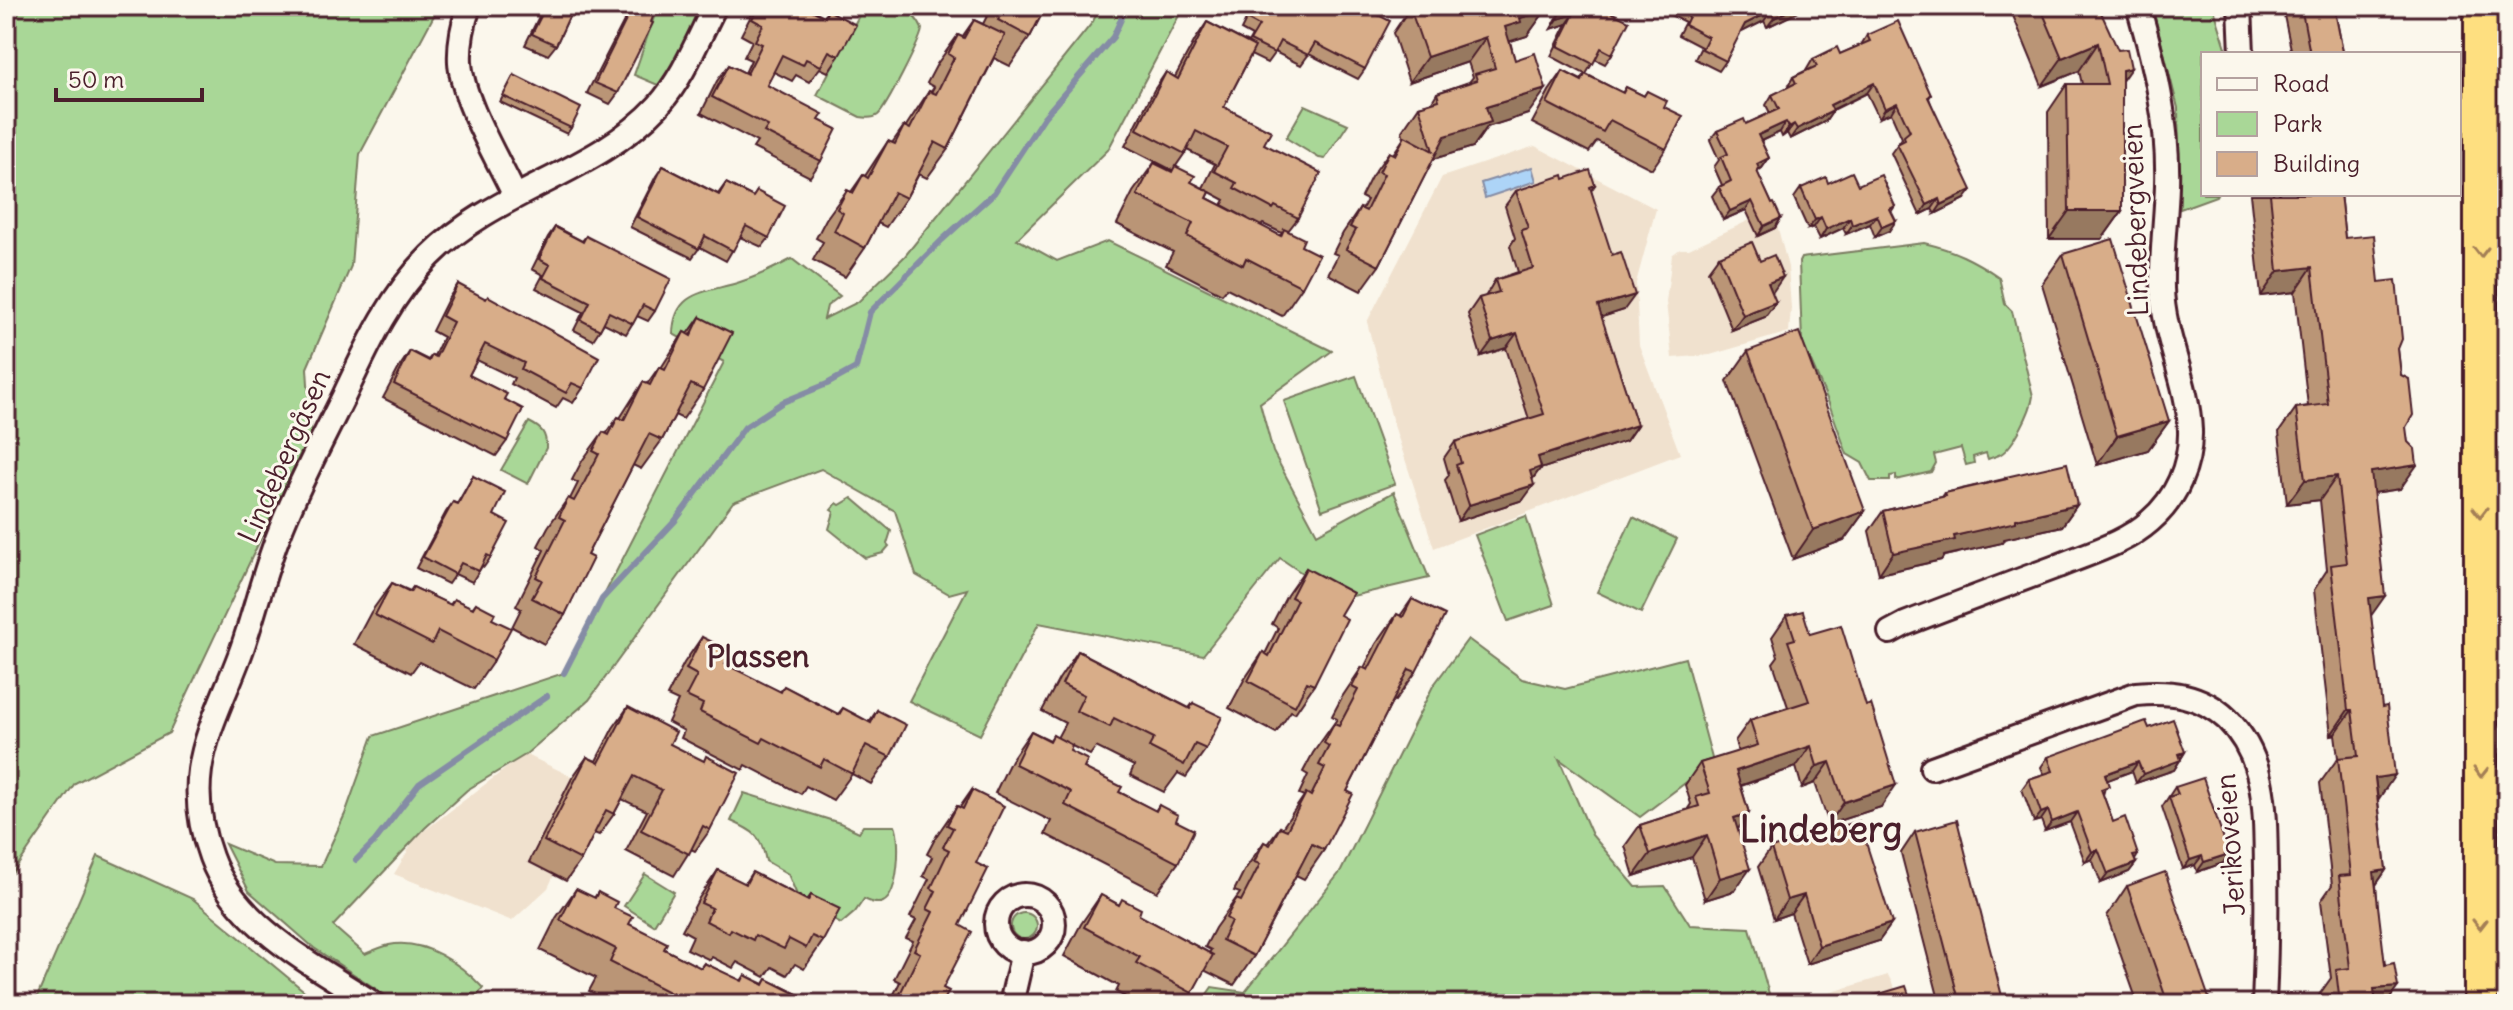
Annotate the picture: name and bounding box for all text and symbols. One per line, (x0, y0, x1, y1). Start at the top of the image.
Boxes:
scale bar (56, 52, 202, 102)
legend (2201, 52, 2461, 196)
text: 50 m (68, 64, 124, 94)
text: Road (2273, 68, 2329, 98)
text: Park (2273, 108, 2323, 138)
street label: Lindebergveien (2114, 123, 2156, 317)
text: Building (2273, 148, 2360, 178)
one-way arrow (2472, 246, 2490, 259)
street label: Lindebergåsen (230, 364, 338, 548)
one-way arrow (2471, 506, 2489, 519)
district label: Plassen (707, 637, 809, 675)
one-way arrow (2472, 766, 2490, 779)
street label: Jerikoveien (2207, 772, 2253, 918)
district label: Lindeberg (1740, 807, 1902, 852)
one-way arrow (2471, 918, 2489, 931)

